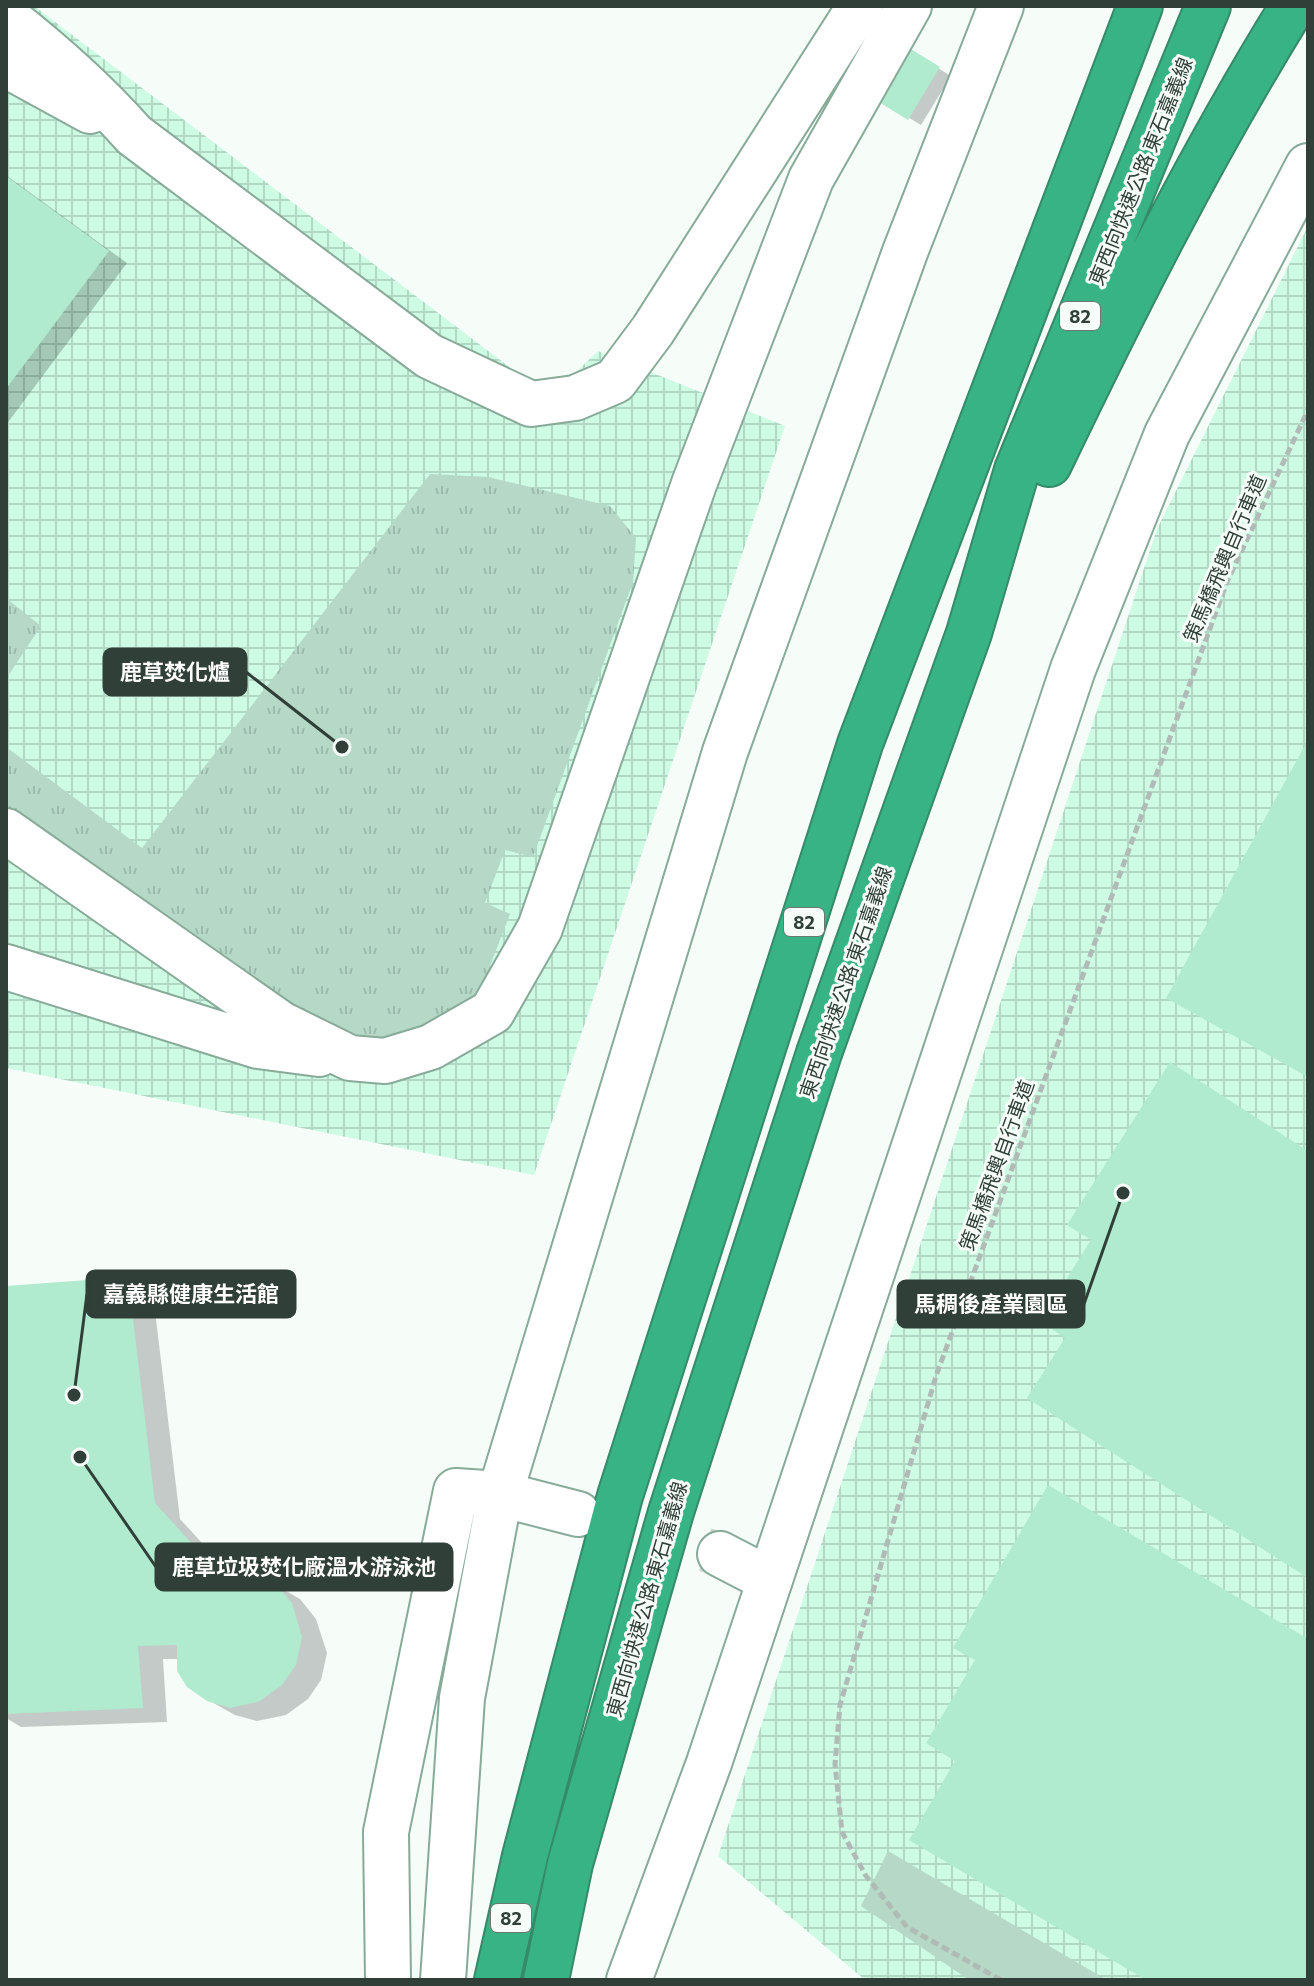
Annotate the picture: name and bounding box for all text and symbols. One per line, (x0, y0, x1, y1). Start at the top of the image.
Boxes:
street label: 東西向快速公路 東石嘉義線 (1083, 53, 1197, 289)
road number: 82 (1060, 302, 1100, 330)
street label: 策馬橋飛輿自行車道 (1178, 470, 1270, 646)
callout: 鹿草焚化爐 (104, 649, 246, 695)
text: 鹿草焚化爐 (120, 658, 230, 685)
street label: 東西向快速公路 東石嘉義線 (794, 863, 896, 1101)
road number: 82 (784, 908, 824, 936)
street label: 策馬橋飛輿自行車道 (954, 1076, 1038, 1254)
callout: 嘉義縣健康生活館 (87, 1271, 295, 1317)
text: 嘉義縣健康生活館 (103, 1280, 279, 1307)
callout: 馬稠後產業園區 (898, 1281, 1084, 1327)
text: 馬稠後產業園區 (914, 1290, 1068, 1317)
street label: 東西向快速公路 東石嘉義線 (601, 1478, 691, 1720)
callout: 鹿草垃圾焚化廠溫水游泳池 (156, 1544, 452, 1590)
text: 鹿草垃圾焚化廠溫水游泳池 (172, 1553, 436, 1580)
road number: 82 (491, 1904, 531, 1932)

